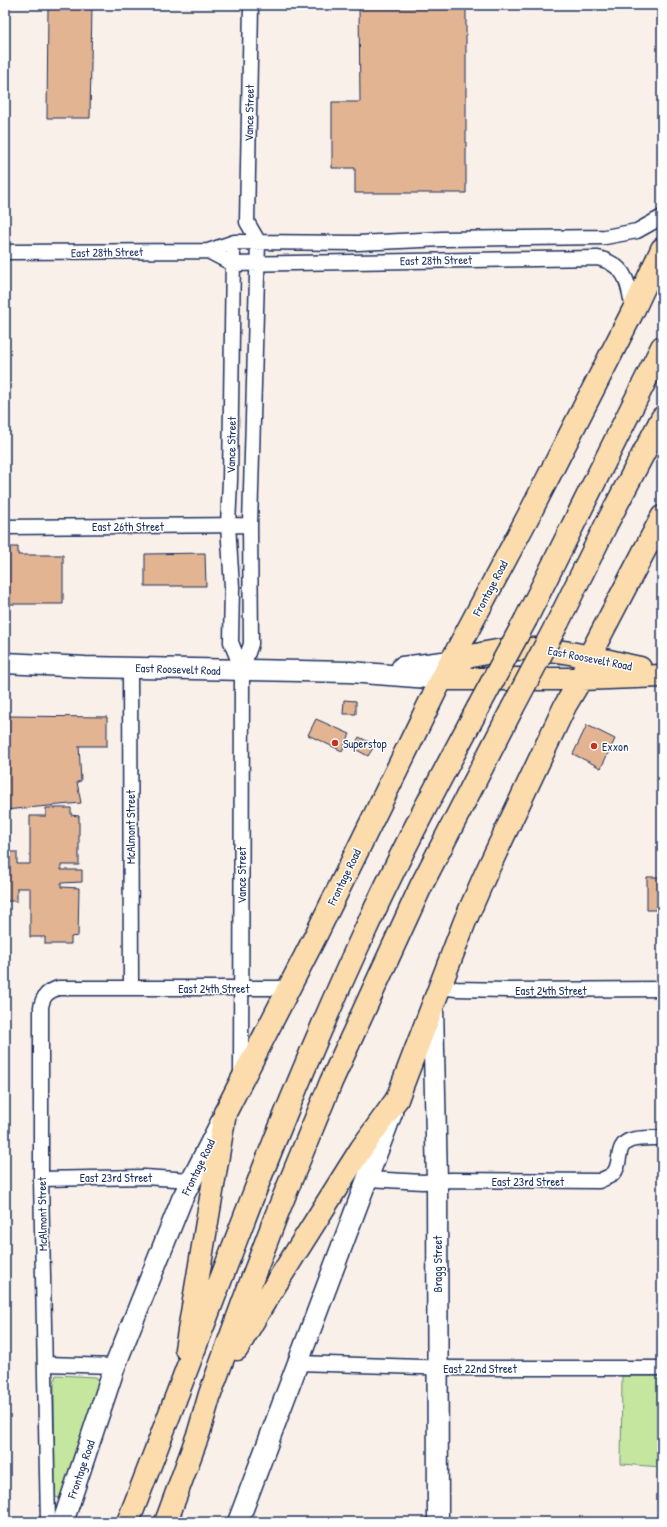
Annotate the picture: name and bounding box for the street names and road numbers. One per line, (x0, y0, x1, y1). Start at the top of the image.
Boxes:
street label: Vance Street (240, 83, 258, 142)
street label: East 28th Street (71, 243, 144, 261)
street label: East 28th Street (400, 251, 473, 269)
street label: Vance Street (222, 415, 240, 474)
street label: East 26th Street (92, 518, 165, 535)
street label: Frontage Road (468, 557, 512, 620)
street label: East Roosevelt Road (546, 642, 634, 675)
street label: East Roosevelt Road (135, 659, 221, 679)
street label: McAlmont Street (122, 789, 139, 864)
street label: Vance Street (233, 846, 250, 904)
street label: Frontage Road (323, 846, 365, 909)
street label: East 24th Street (178, 980, 251, 997)
street label: East 24th Street (515, 982, 588, 999)
street label: Frontage Road (177, 1136, 219, 1199)
street label: East 23rd Street (80, 1169, 153, 1186)
street label: East 23rd Street (492, 1173, 565, 1190)
street label: McAlmont Street (33, 1176, 51, 1251)
street label: Bragg Street (429, 1235, 446, 1292)
street label: East 22nd Street (443, 1360, 518, 1377)
street label: Frontage Road (63, 1437, 99, 1501)

